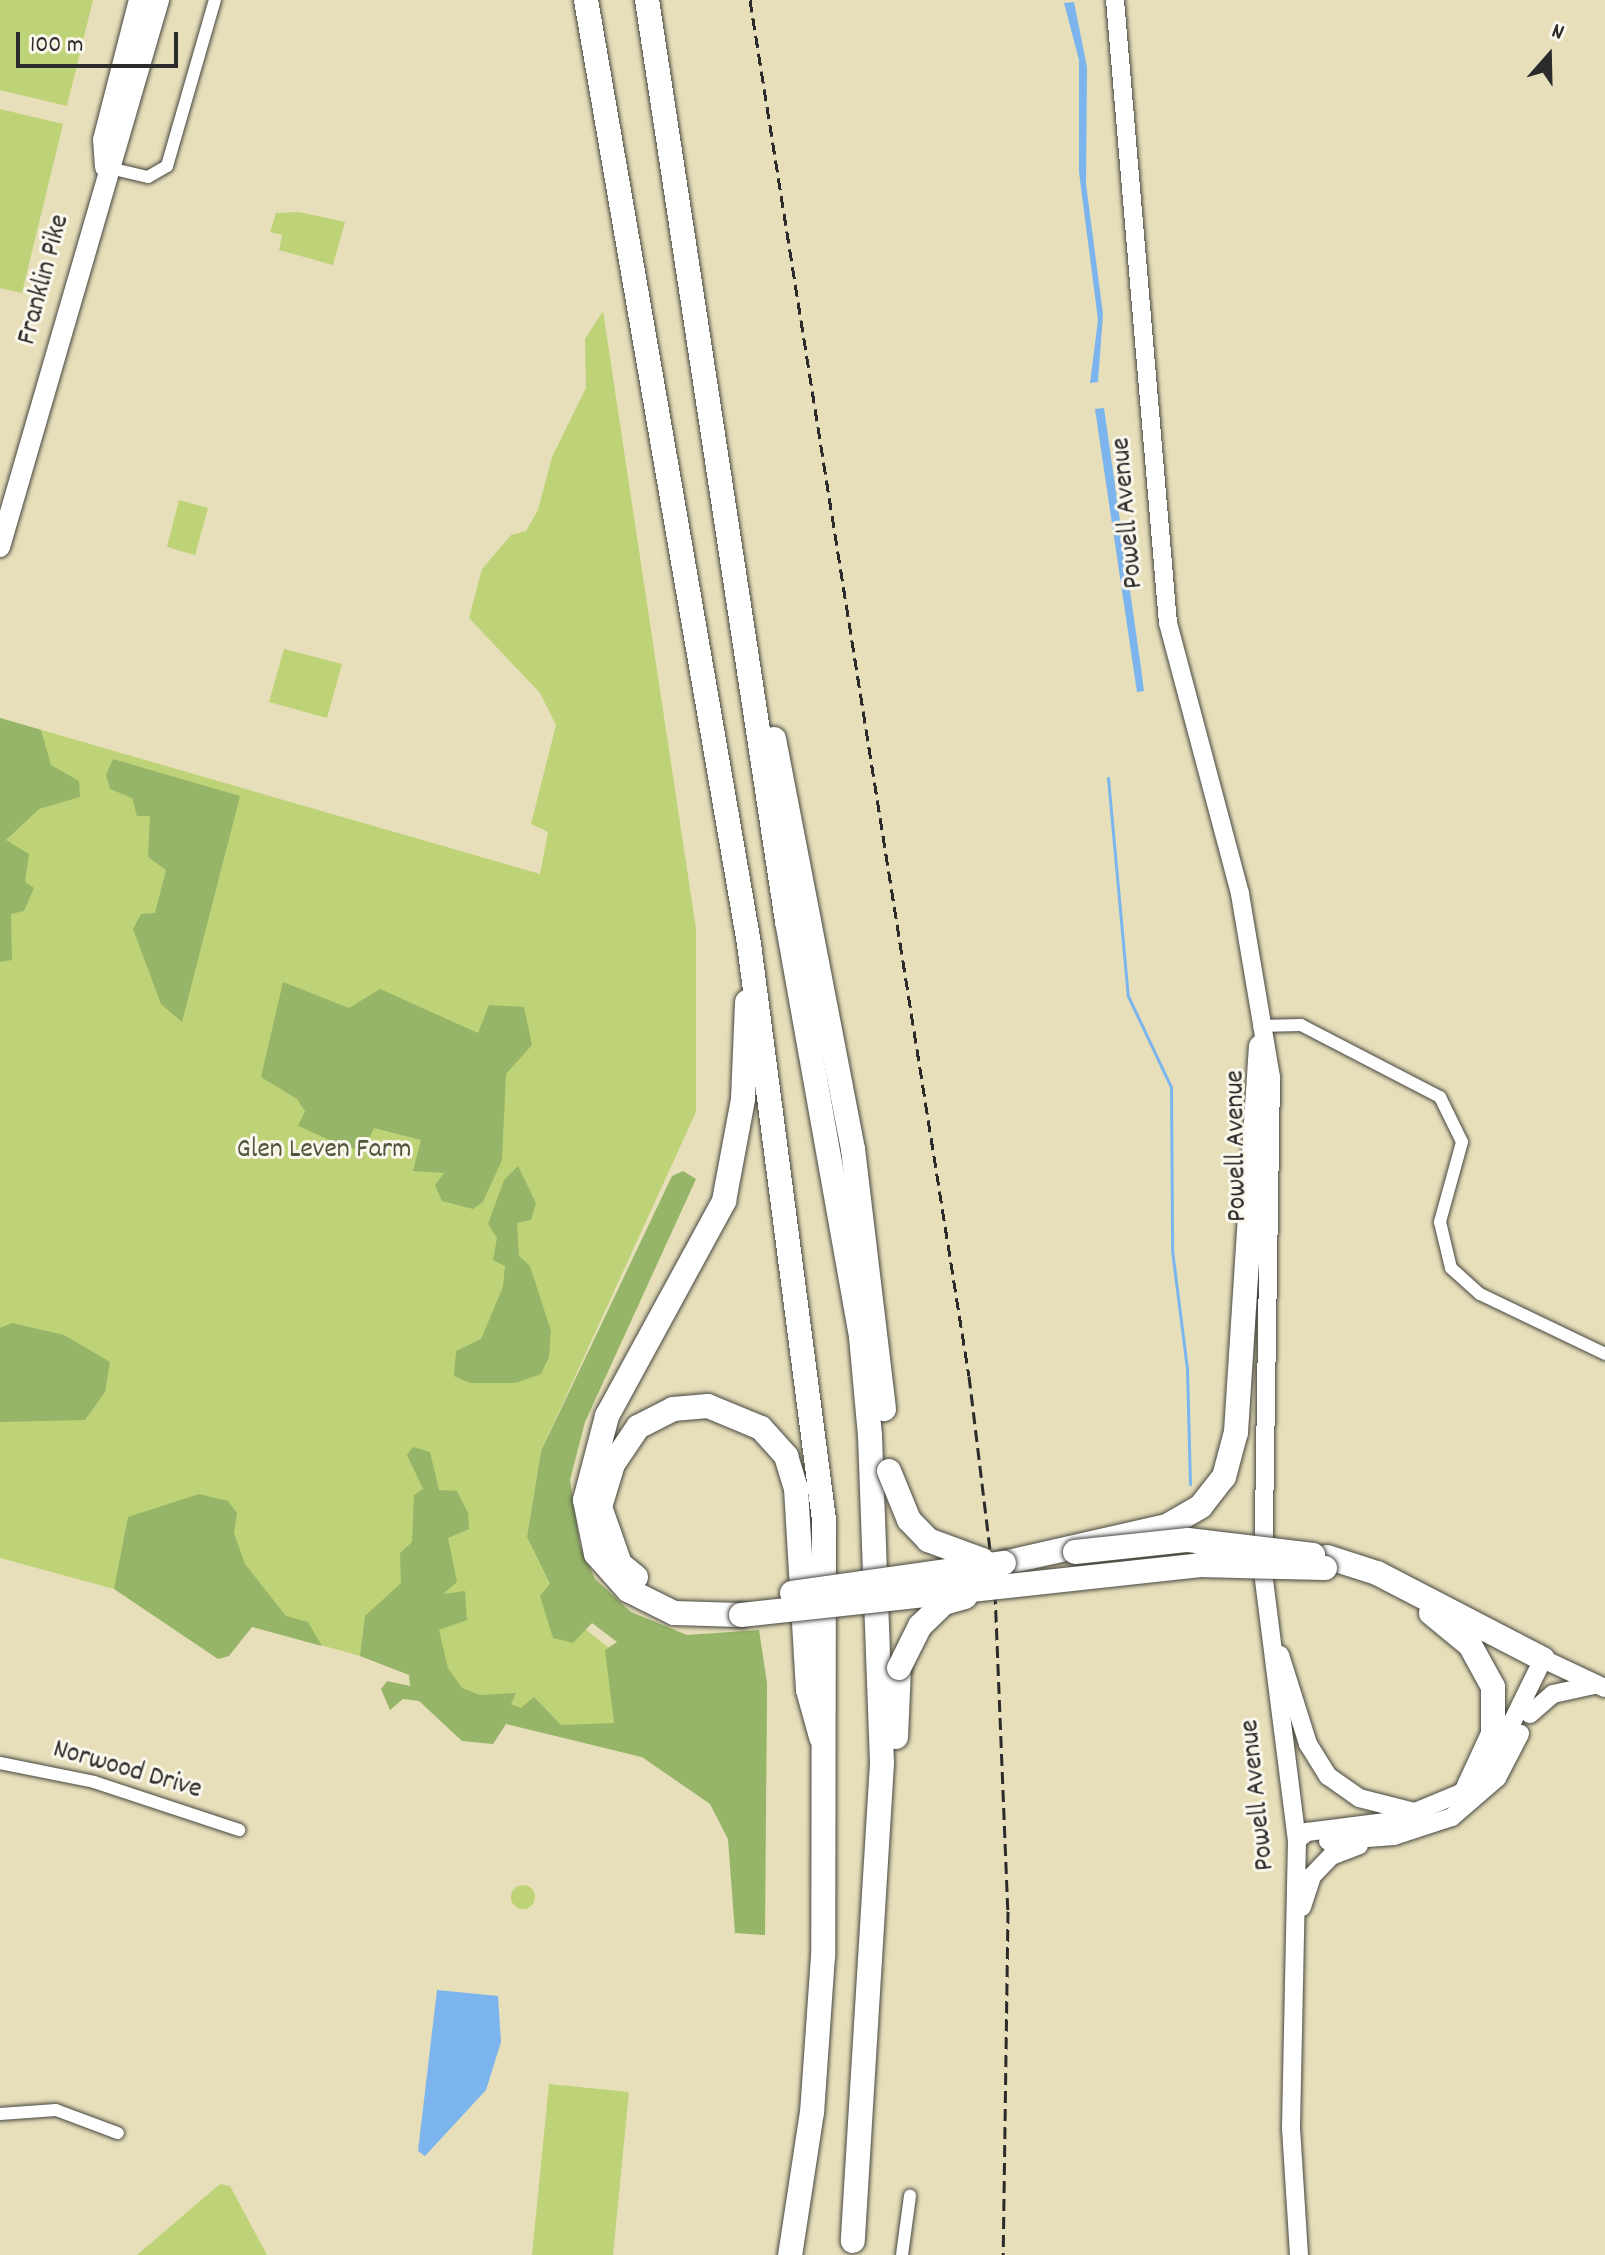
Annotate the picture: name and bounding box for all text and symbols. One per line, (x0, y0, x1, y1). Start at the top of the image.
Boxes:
scale bar (20, 16, 182, 66)
north arrow (1509, 16, 1589, 96)
text: N (1547, 17, 1568, 49)
text: 100 m (30, 29, 83, 63)
street label: Franklin Pike (12, 211, 78, 349)
street label: Powell Avenue (1106, 436, 1152, 590)
street label: Powell Avenue (1220, 1070, 1256, 1222)
park label: Glen Leven Farm (237, 1134, 411, 1168)
street label: Powell Avenue (1234, 1718, 1284, 1872)
street label: Norwood Drive (49, 1734, 205, 1808)

